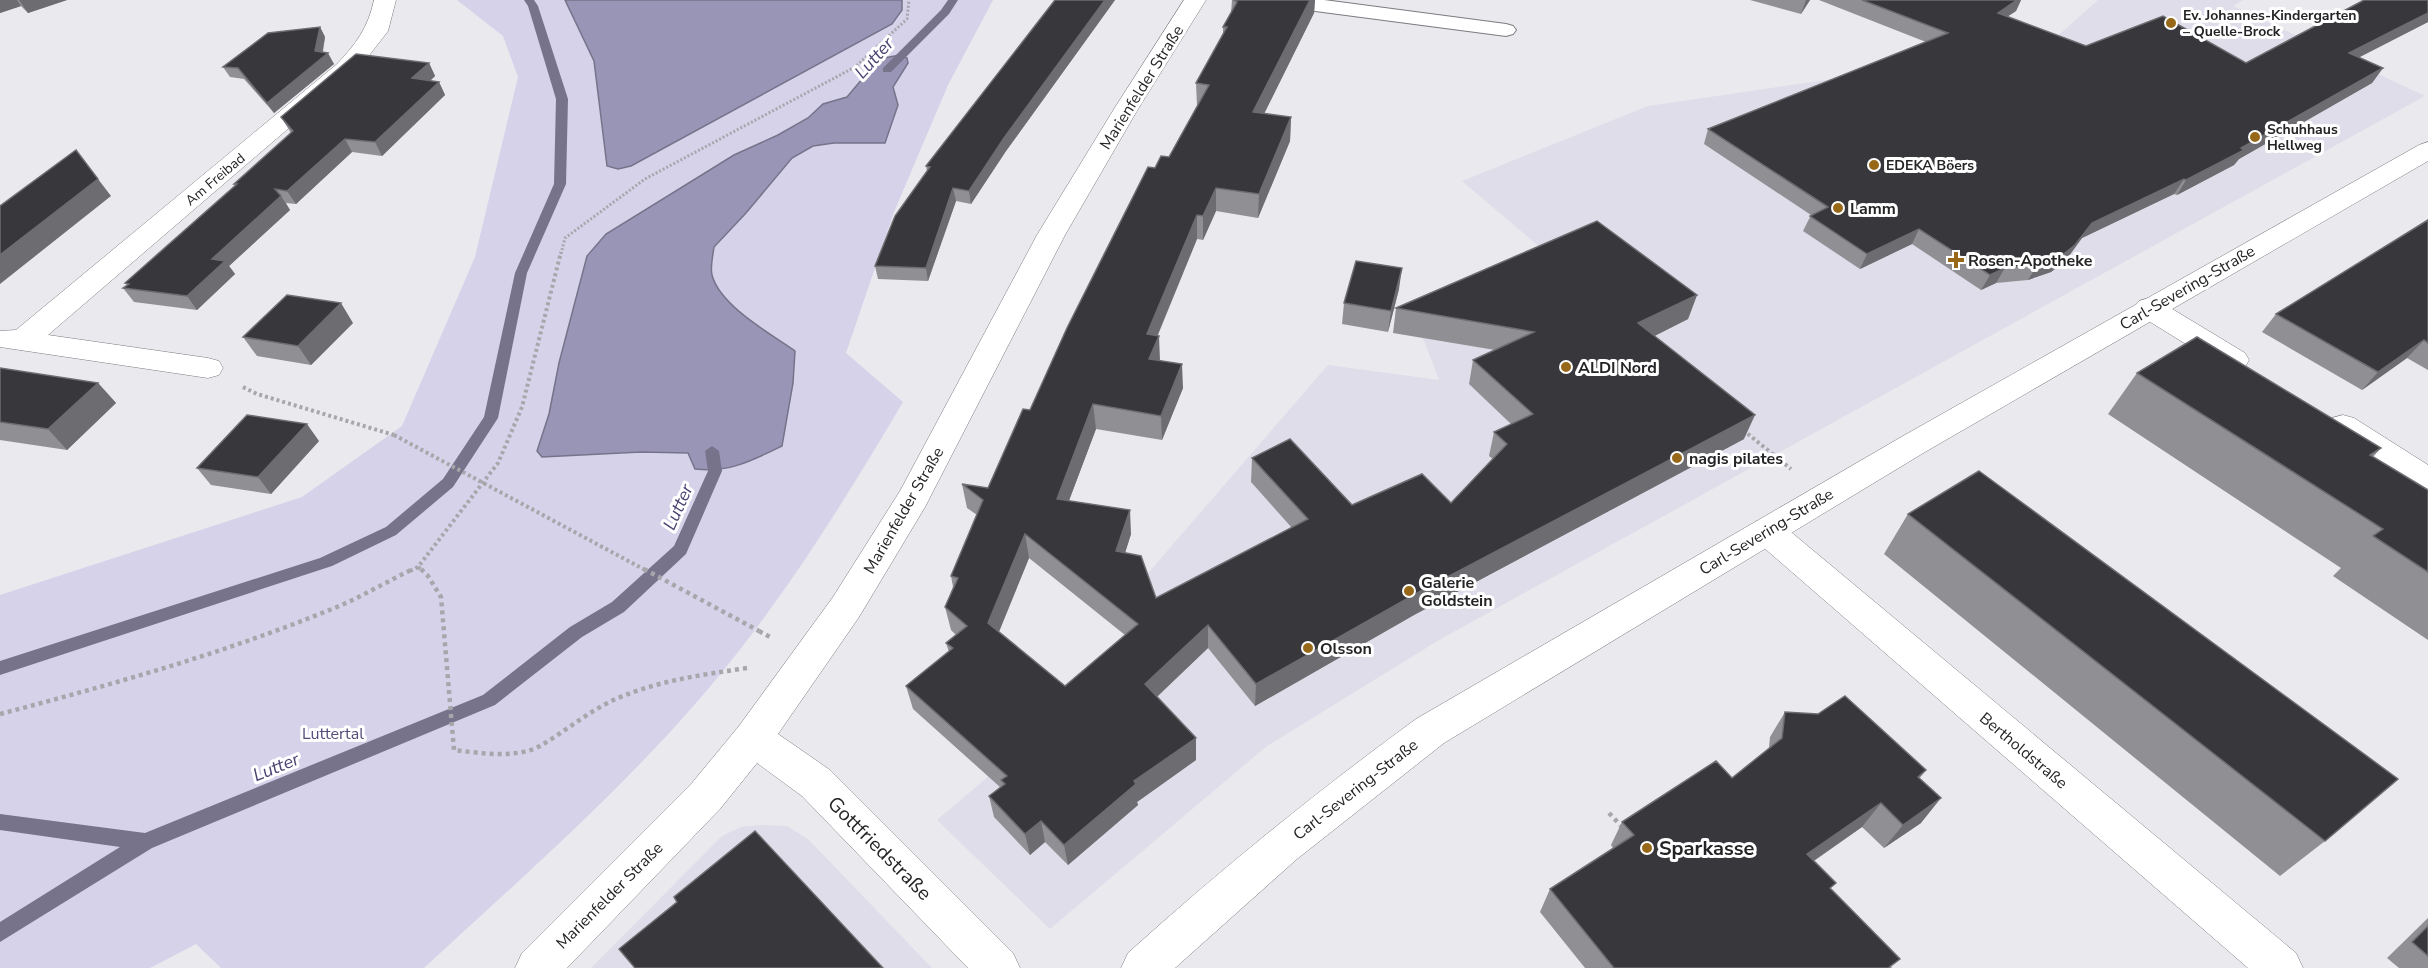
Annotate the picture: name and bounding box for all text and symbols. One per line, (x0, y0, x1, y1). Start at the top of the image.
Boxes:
place label: Ev. Johannes-Kindergarten – Quelle-Brock (2183, 6, 2356, 41)
marker: Ev. Johannes-Kindergarten – Quelle-Brock (2164, 16, 2178, 30)
street label: Marienfelder Straße (1095, 21, 1189, 154)
water label: Lutter (849, 32, 899, 84)
place label: Schuhhaus Hellweg (2267, 120, 2338, 155)
marker: Schuhhaus Hellweg (2248, 130, 2262, 144)
street label: Am Freibad (181, 149, 249, 210)
place label: EDEKA Böers (1886, 156, 1974, 175)
marker: EDEKA Böers (1867, 158, 1881, 172)
place label: Lamm (1850, 198, 1896, 220)
marker: Lamm (1831, 201, 1845, 215)
street label: Carl-Severing-Straße (2116, 240, 2259, 336)
place label: Rosen-Apotheke (1968, 250, 2093, 272)
marker: Rosen-Apotheke (1949, 253, 1963, 267)
place label: ALDI Nord (1578, 357, 1657, 379)
marker: ALDI Nord (1559, 360, 1573, 374)
street label: Marienfelder Straße (859, 443, 949, 578)
place label: nagis pilates (1689, 448, 1783, 470)
marker: nagis pilates (1670, 451, 1684, 465)
water label: Lutter (657, 480, 699, 534)
street label: Carl-Severing-Straße (1695, 483, 1838, 581)
place label: Galerie Goldstein (1421, 572, 1493, 612)
marker: Galerie Goldstein (1402, 584, 1416, 598)
place label: Olsson (1320, 638, 1372, 660)
marker: Olsson (1301, 641, 1315, 655)
street label: Bertholdstraße (1975, 707, 2072, 794)
park label: Luttertal (302, 723, 364, 745)
street label: Carl-Severing-Straße (1289, 734, 1423, 846)
water label: Lutter (249, 747, 303, 787)
street label: Gottfriedstraße (822, 790, 938, 906)
place label: Sparkasse (1659, 835, 1754, 862)
street label: Marienfelder Straße (551, 837, 668, 954)
marker: Sparkasse (1640, 841, 1654, 855)

